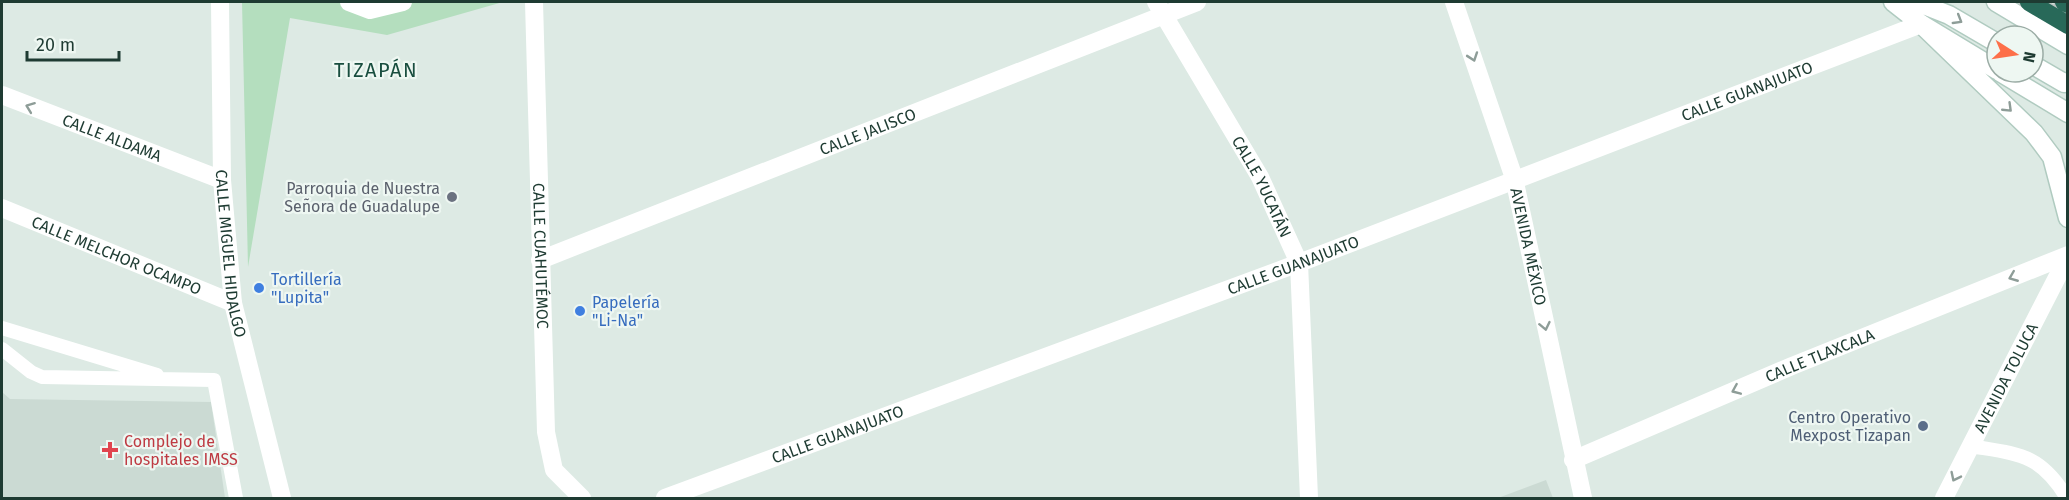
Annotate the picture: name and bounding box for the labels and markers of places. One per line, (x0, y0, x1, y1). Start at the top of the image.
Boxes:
place label: Parroquia de Nuestra Señora de Guadalupe (284, 179, 440, 216)
marker: Parroquia de Nuestra Señora de Guadalupe (445, 190, 459, 204)
place label: Tortillería "Lupita" (271, 270, 342, 307)
marker: Tortillería "Lupita" (252, 281, 266, 295)
place label: Papelería "Li-Na" (592, 293, 660, 330)
marker: Papelería "Li-Na" (573, 304, 587, 318)
place label: Centro Operativo Mexpost Tizapan (1788, 408, 1911, 445)
marker: Centro Operativo Mexpost Tizapan (1916, 419, 1930, 433)
place label: Complejo de hospitales IMSS (124, 432, 238, 469)
marker: Complejo de hospitales IMSS (101, 441, 119, 459)

